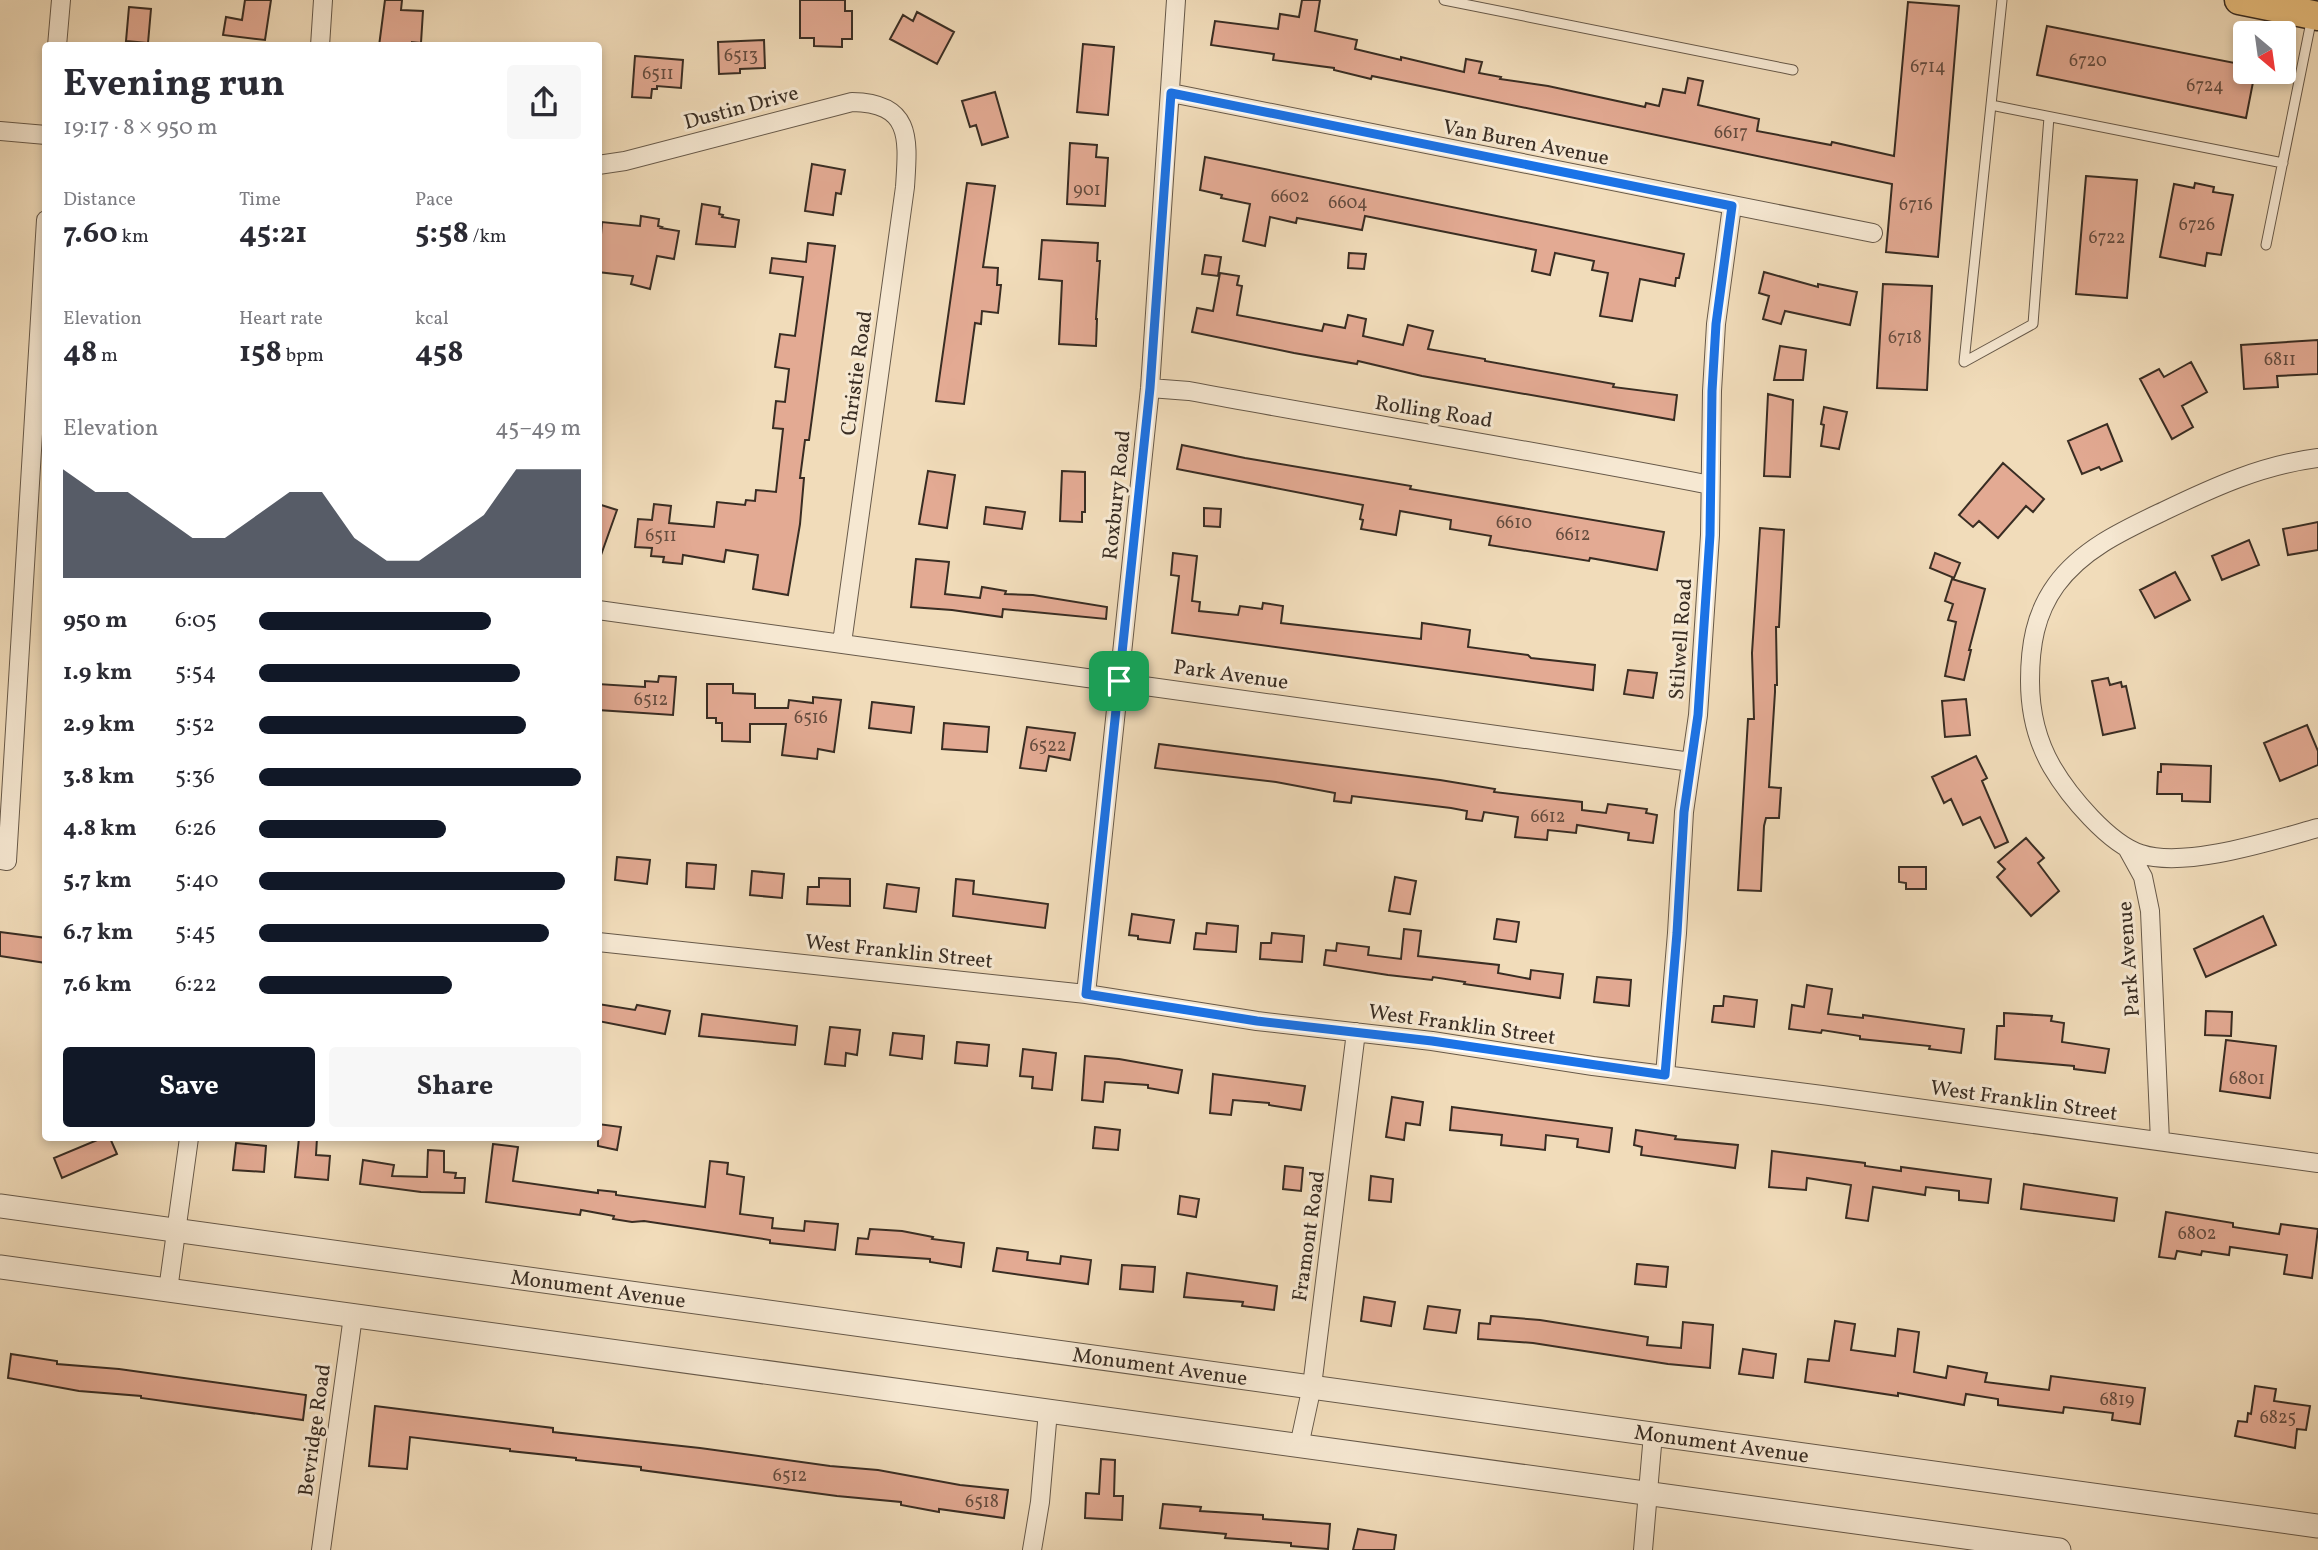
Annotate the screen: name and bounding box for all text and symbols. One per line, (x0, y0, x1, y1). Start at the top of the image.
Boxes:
north arrow (2233, 21, 2296, 84)
map controls (2233, 21, 2296, 84)
house number: 6513 (724, 44, 758, 69)
house number: 6720 (2069, 49, 2107, 74)
house number: 6714 (1910, 55, 1946, 80)
text: Evening run (63, 59, 285, 112)
house number: 6511 (642, 62, 674, 87)
button: share (507, 65, 581, 139)
house number: 6724 (2186, 74, 2224, 99)
street label: Dustin Drive (681, 79, 802, 138)
text: 19:17 · 8 × 950 m (63, 112, 218, 144)
street label: Van Buren Avenue (1440, 113, 1611, 174)
house number: 6617 (1714, 121, 1748, 146)
house number: 901 (1073, 178, 1101, 203)
house number: 6602 (1271, 185, 1309, 210)
text: Distance (63, 187, 136, 213)
text: Time (239, 187, 281, 213)
text: Pace (415, 187, 453, 213)
house number: 6604 (1328, 191, 1368, 216)
house number: 6716 (1899, 193, 1933, 218)
text: 7.60 (63, 213, 118, 255)
text: 45:21 (239, 213, 307, 255)
text: 5:58 (415, 213, 469, 255)
house number: 6726 (2179, 213, 2215, 238)
text: km (118, 224, 149, 250)
text: /km (469, 224, 507, 250)
house number: 6722 (2089, 226, 2125, 251)
text: Elevation (63, 306, 142, 332)
text: Heart rate (239, 306, 323, 332)
text: kcal (415, 306, 449, 332)
street label: Christie Road (834, 309, 881, 437)
house number: 6718 (1888, 326, 1922, 351)
text: 48 (63, 332, 97, 374)
text: 158 (239, 332, 282, 374)
text: 458 (415, 332, 464, 374)
text: m (97, 343, 118, 369)
text: bpm (282, 343, 324, 369)
house number: 6811 (2264, 348, 2296, 373)
street label: Rolling Road (1373, 389, 1495, 436)
text: Elevation (63, 413, 159, 445)
text: 45–49 m (495, 413, 581, 445)
street label: Roxbury Road (1096, 429, 1139, 561)
house number: 6610 (1496, 511, 1532, 536)
house number: 6612 (1556, 523, 1590, 548)
house number: 6511 (645, 524, 677, 549)
street label: Stilwell Road (1663, 577, 1700, 701)
text: 950 m (63, 605, 127, 637)
text: 6:05 (175, 605, 217, 637)
pin (1089, 651, 1149, 711)
street label: Park Avenue (1171, 653, 1290, 698)
text: 1.9 km (63, 657, 132, 689)
text: 5:54 (175, 657, 216, 689)
icon: arrive (1100, 662, 1138, 700)
house number: 6512 (634, 688, 668, 713)
house number: 6516 (794, 706, 828, 731)
text: 2.9 km (63, 709, 135, 741)
text: 5:52 (175, 709, 215, 741)
house number: 6522 (1029, 734, 1067, 759)
text: 3.8 km (63, 761, 135, 793)
text: 5:36 (175, 761, 215, 793)
house number: 6612 (1531, 805, 1565, 830)
text: 4.8 km (63, 813, 137, 845)
text: 6:26 (175, 813, 216, 845)
text: 5.7 km (63, 865, 132, 897)
text: 5:40 (175, 865, 219, 897)
street label: Park Avenue (2111, 900, 2148, 1018)
text: 6.7 km (63, 917, 133, 949)
text: 5:45 (175, 917, 216, 949)
street label: West Franklin Street (804, 928, 994, 977)
text: 7.6 km (63, 969, 132, 1001)
text: 6:22 (175, 969, 217, 1001)
street label: West Franklin Street (1366, 998, 1557, 1053)
button: Save (63, 1047, 315, 1127)
button: Share (329, 1047, 581, 1127)
house number: 6801 (2229, 1067, 2265, 1092)
street label: West Franklin Street (1928, 1074, 2119, 1129)
street label: Framont Road (1286, 1169, 1333, 1303)
house number: 6802 (2178, 1222, 2216, 1247)
street label: Monument Avenue (509, 1264, 687, 1317)
street label: Monument Avenue (1071, 1341, 1249, 1394)
street label: Bevridge Road (292, 1362, 339, 1498)
house number: 6819 (2100, 1388, 2134, 1413)
house number: 6825 (2260, 1406, 2296, 1431)
street label: Monument Avenue (1632, 1419, 1811, 1472)
house number: 6512 (773, 1464, 807, 1489)
house number: 6518 (965, 1490, 999, 1515)

